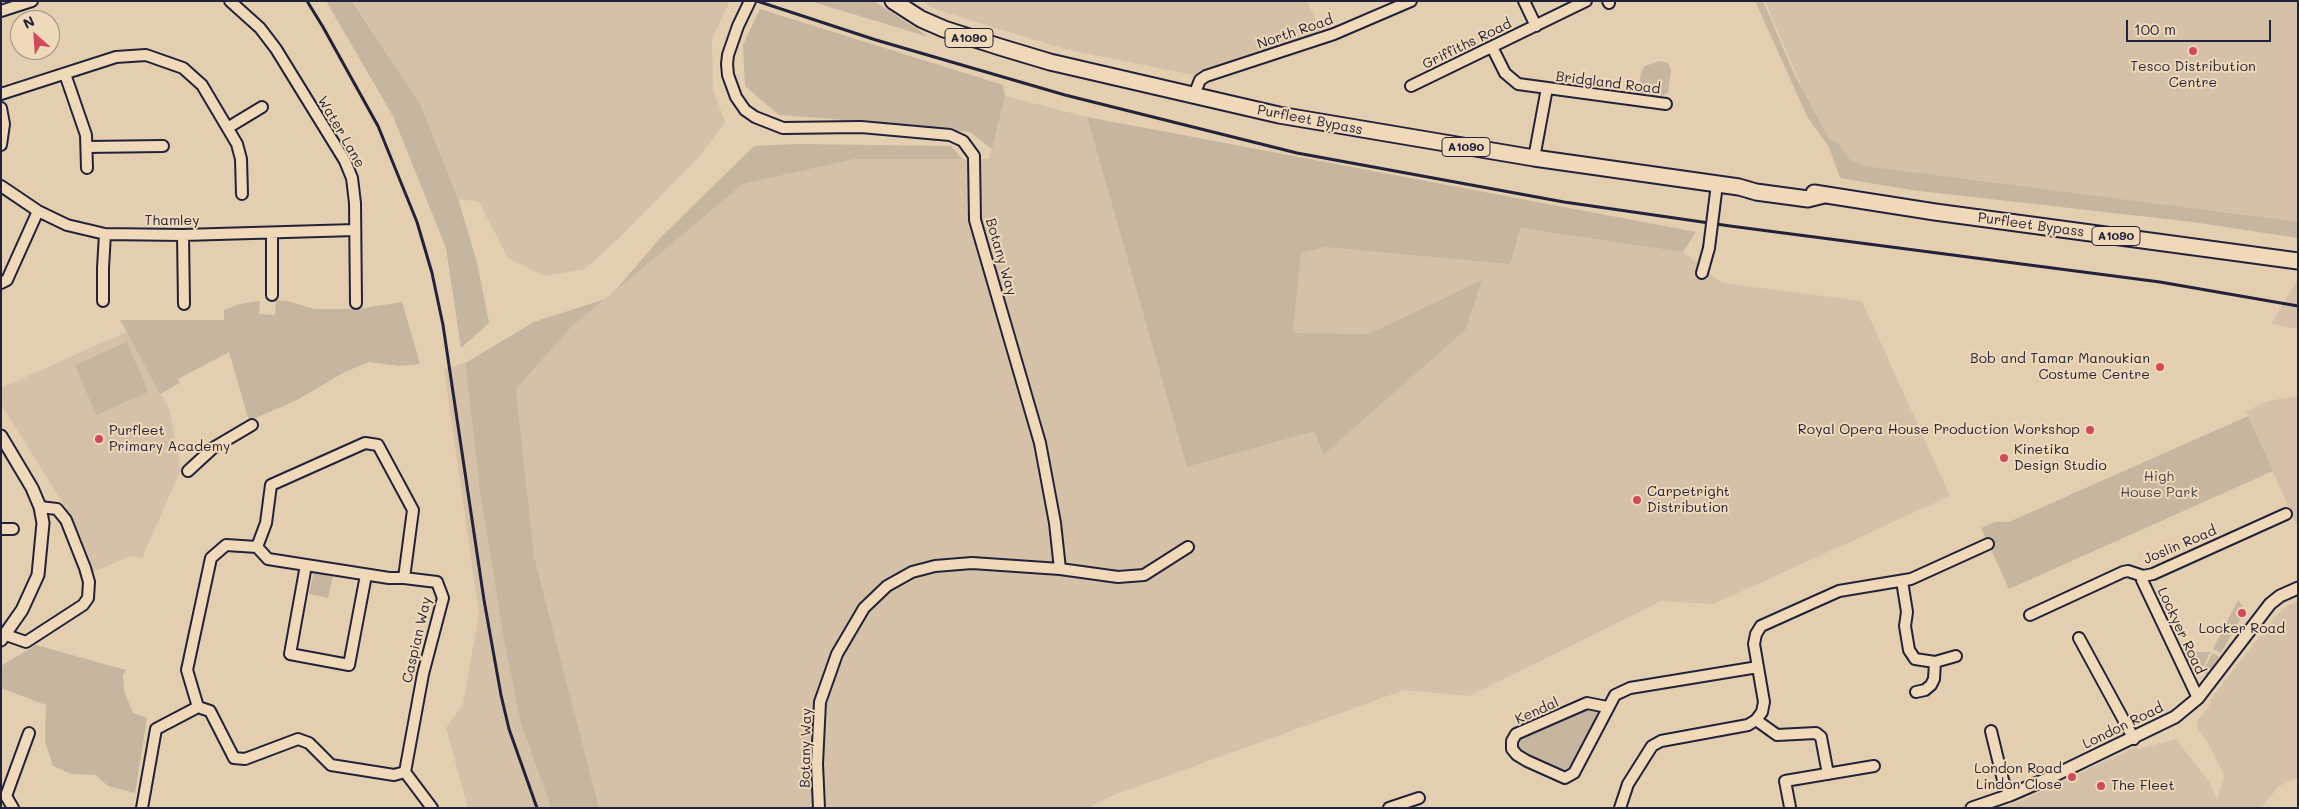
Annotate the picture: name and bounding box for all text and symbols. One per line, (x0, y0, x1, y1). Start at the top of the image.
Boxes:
north arrow (10, 10, 60, 60)
scale bar (2129, 10, 2274, 42)
text: N (20, 11, 38, 33)
street label: North Road (1255, 11, 1335, 53)
street label: Griffiths Road (1420, 15, 1514, 73)
text: 100 m (2134, 19, 2176, 39)
road number: A1090 (945, 28, 993, 48)
marker: Tesco Distribution Centre (2187, 45, 2199, 57)
place label: Tesco Distribution Centre (2130, 59, 2256, 92)
street label: Bridgland Road (1555, 68, 1661, 98)
street label: Water Lane (314, 93, 368, 171)
street label: Purfleet Bypass (1256, 102, 1364, 138)
road number: A1090 (1442, 138, 1490, 156)
street label: Purfleet Bypass (1977, 209, 2085, 241)
street label: Thamley (144, 213, 200, 229)
street label: Botany Way (982, 216, 1020, 298)
road number: A1090 (2092, 227, 2140, 246)
place label: Bob and Tamar Manoukian Costume Centre (1970, 351, 2150, 384)
marker: Bob and Tamar Manoukian Costume Centre (2154, 361, 2166, 373)
place label: Royal Opera House Production Workshop (1798, 422, 2080, 438)
place label: Purfleet Primary Academy (109, 423, 230, 456)
marker: Royal Opera House Production Workshop (2084, 424, 2096, 436)
marker: Purfleet Primary Academy (93, 433, 105, 445)
place label: Kinetika Design Studio (2014, 442, 2107, 474)
marker: Kinetika Design Studio (1998, 452, 2010, 464)
park label: High House Park (2120, 469, 2198, 502)
place label: Carpetright Distribution (1647, 484, 1730, 516)
marker: Carpetright Distribution (1631, 494, 1643, 506)
street label: Joslin Road (2141, 522, 2219, 568)
street label: Lockyer Road (2154, 585, 2208, 677)
street label: Caspian Way (399, 595, 435, 685)
marker: Locker Road (2236, 607, 2248, 619)
place label: Locker Road (2199, 621, 2285, 637)
street label: Kendal (1513, 694, 1561, 728)
street label: London Road (2080, 699, 2166, 753)
street label: Botany Way (797, 708, 815, 788)
place label: London Road Lindon Close (1974, 761, 2062, 794)
marker: London Road Lindon Close (2066, 771, 2078, 783)
place label: The Fleet (2111, 778, 2175, 794)
marker: The Fleet (2095, 780, 2107, 792)

